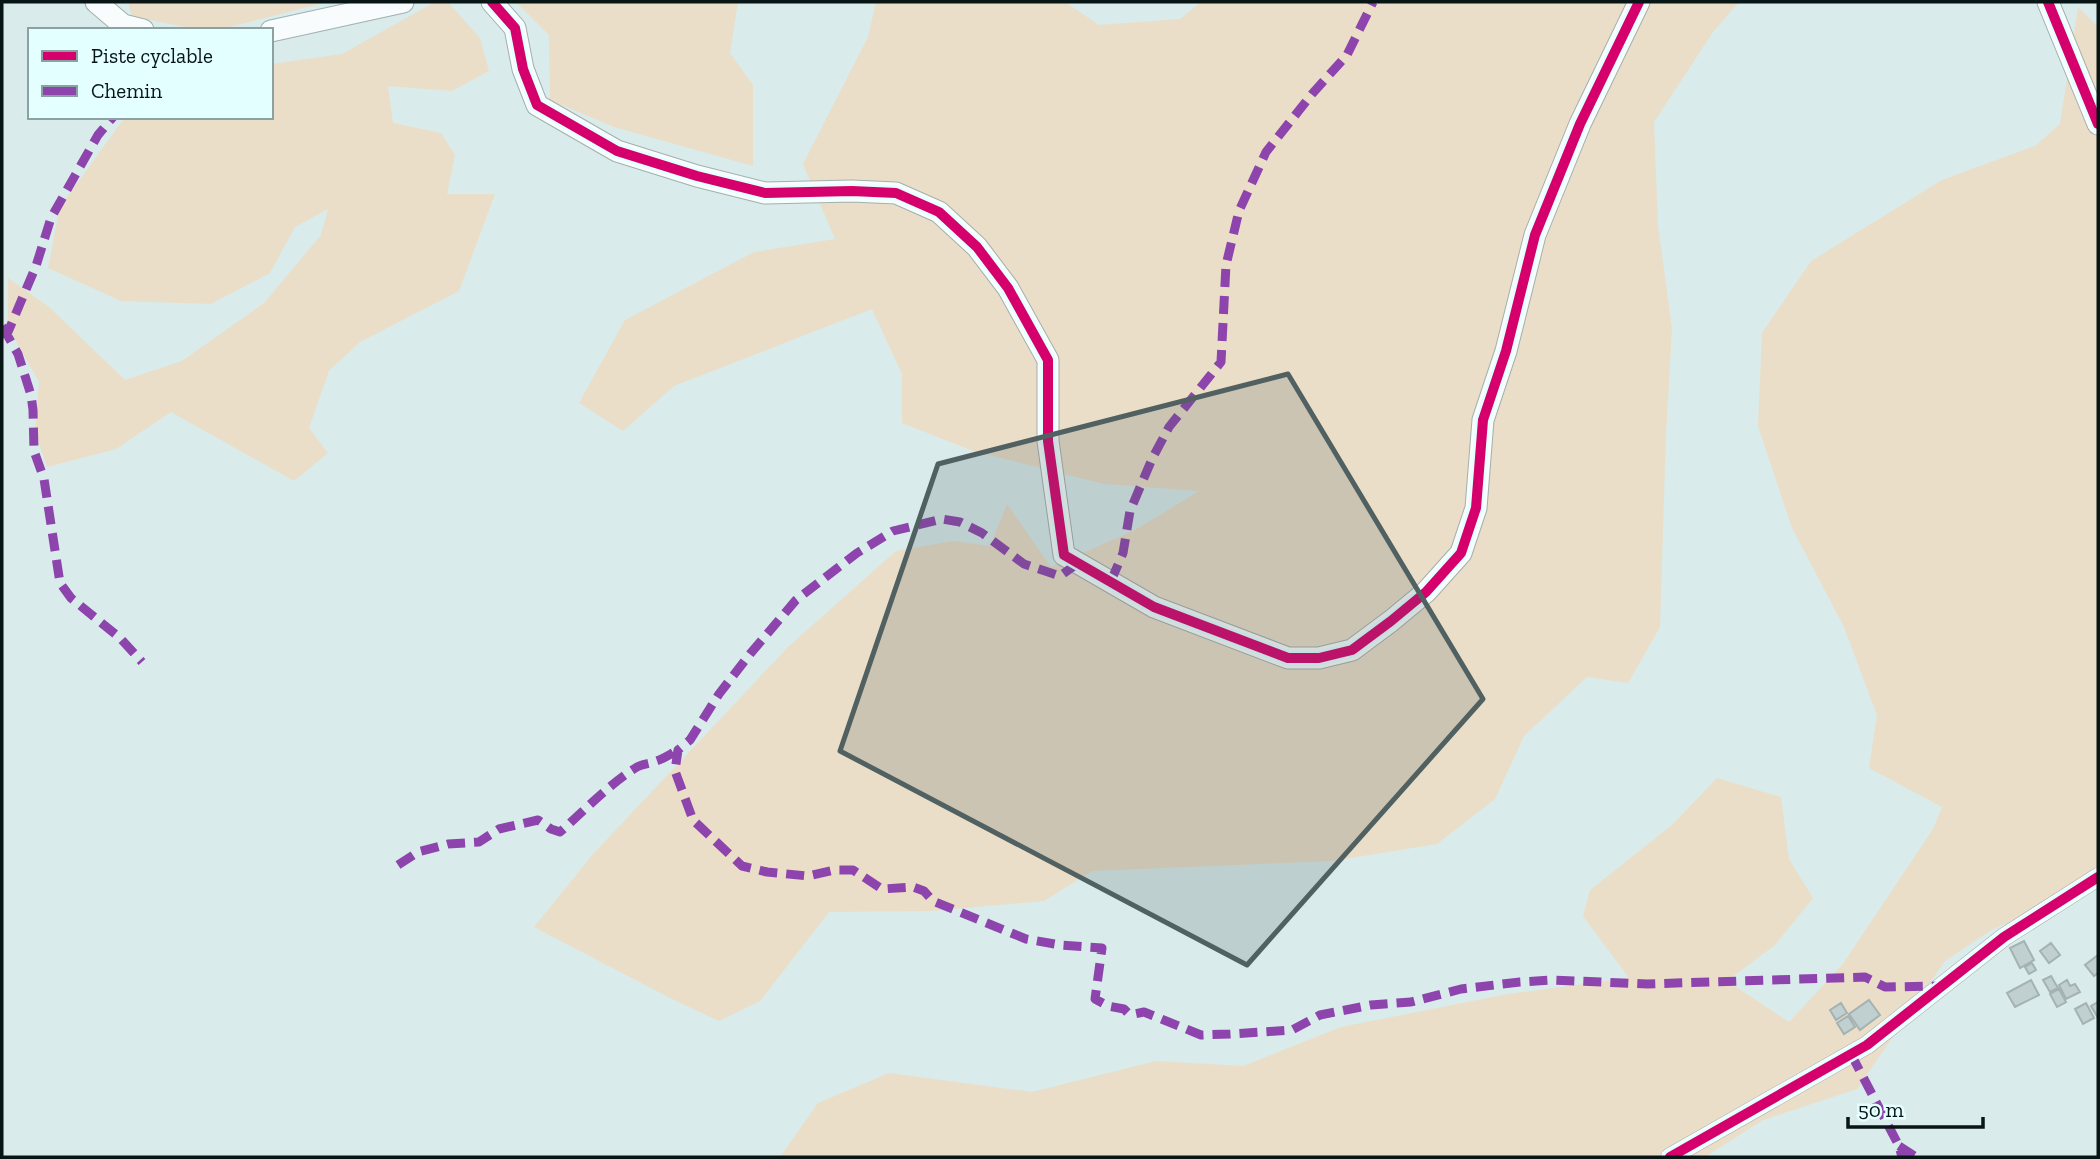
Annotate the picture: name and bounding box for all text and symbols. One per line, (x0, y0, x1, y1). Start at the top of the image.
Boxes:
legend (28, 28, 273, 119)
text: Piste cyclable (91, 43, 213, 68)
text: Chemin (91, 78, 162, 103)
scale bar (1848, 1086, 1983, 1130)
text: 50 m (1858, 1097, 1904, 1122)

